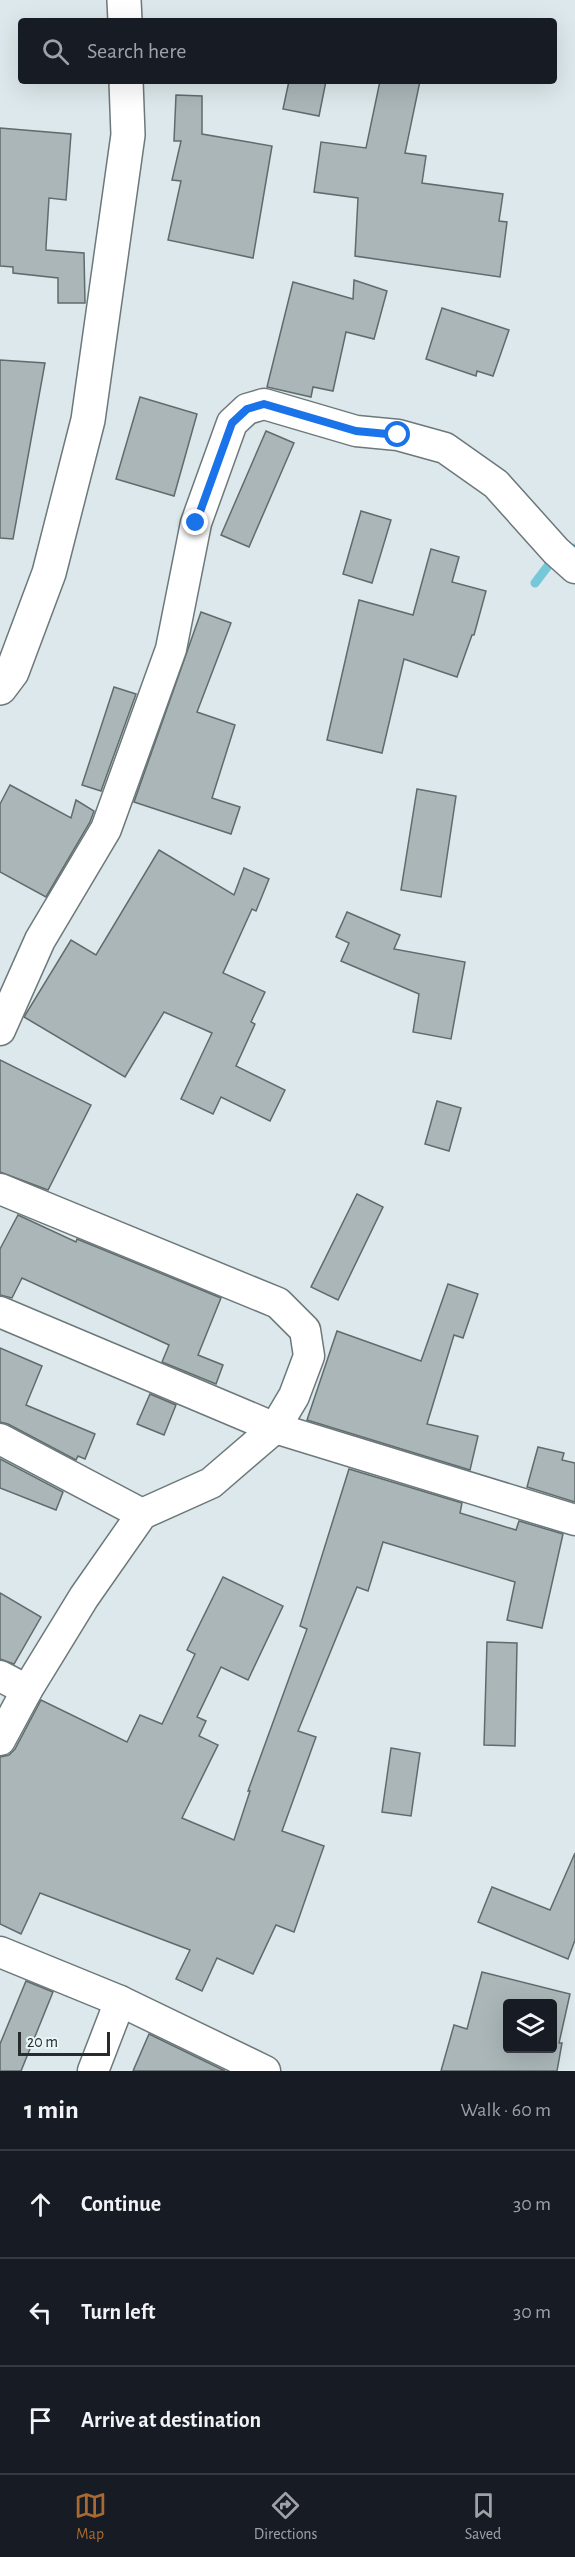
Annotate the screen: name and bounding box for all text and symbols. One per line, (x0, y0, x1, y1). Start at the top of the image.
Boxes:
search box (18, 18, 557, 84)
icon: search (39, 35, 72, 68)
text: Search here (87, 40, 186, 62)
route start (384, 421, 410, 447)
route end (182, 509, 208, 535)
map controls (503, 1999, 557, 2053)
button: layers (503, 1999, 557, 2053)
scale bar (18, 2029, 110, 2056)
text: 20 m (27, 2034, 58, 2050)
text: 1 min (24, 2097, 79, 2123)
text: Walk · 60 m (460, 2100, 551, 2120)
icon: ahead (24, 2188, 57, 2221)
text: Continue (81, 2193, 161, 2215)
text: 30 m (513, 2194, 551, 2214)
icon: left (24, 2296, 57, 2329)
text: Turn left (81, 2301, 155, 2323)
text: 30 m (513, 2302, 551, 2322)
icon: arrive (24, 2404, 57, 2437)
text: Arrive at destination (81, 2409, 261, 2431)
tab: Map (74, 2489, 107, 2544)
tab: Directions (254, 2489, 318, 2544)
tab: Saved (465, 2489, 501, 2544)

